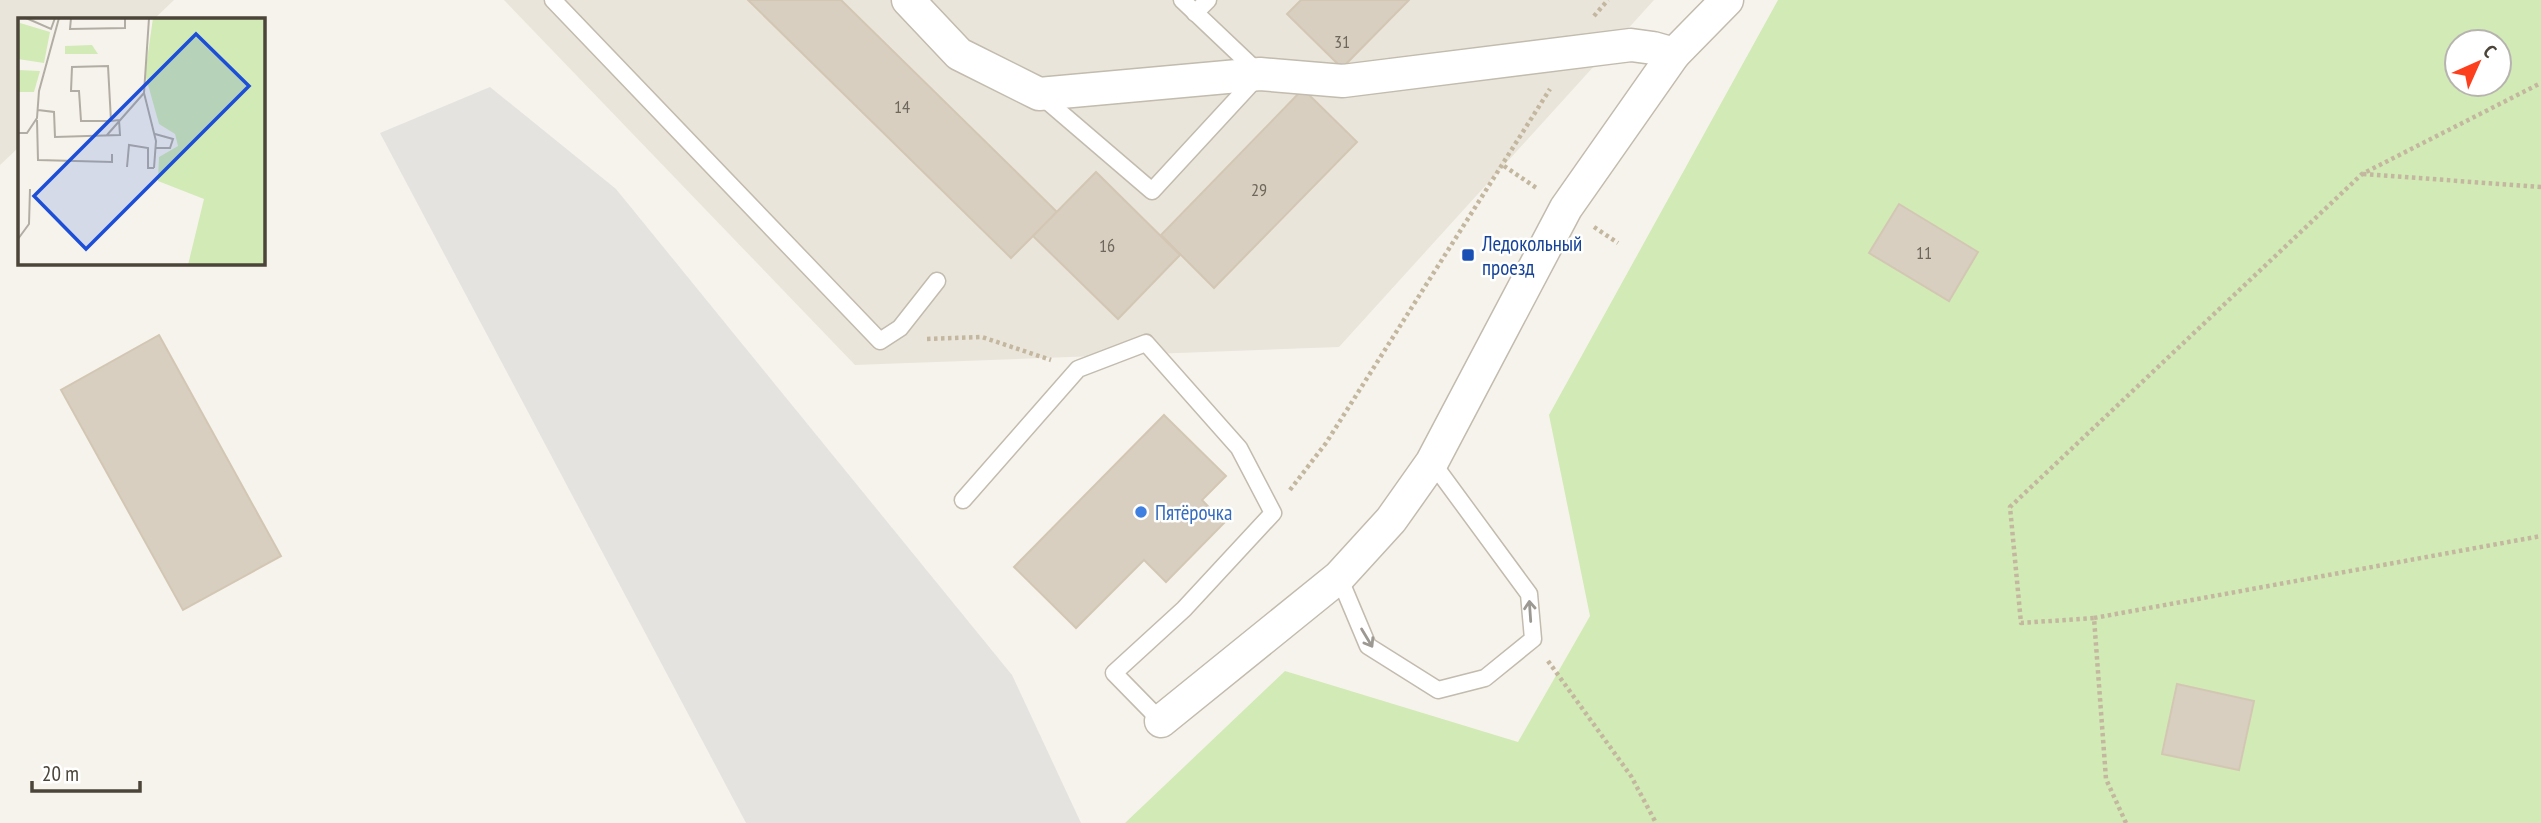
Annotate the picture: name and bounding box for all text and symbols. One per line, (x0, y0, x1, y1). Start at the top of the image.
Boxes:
inset map (18, 18, 264, 264)
north arrow (2443, 28, 2513, 98)
house number: 31 (1334, 30, 1350, 53)
text: С (2478, 39, 2502, 63)
house number: 14 (894, 95, 910, 118)
house number: 29 (1251, 178, 1267, 201)
place label: Ледокольный проезд (1481, 230, 1582, 281)
house number: 16 (1099, 234, 1115, 257)
house number: 11 (1916, 241, 1932, 264)
marker: Ледокольный проезд (1460, 247, 1476, 263)
place label: Пятёрочка (1155, 499, 1232, 526)
marker: Пятёрочка (1133, 504, 1149, 520)
one-way arrow (1523, 600, 1536, 623)
one-way arrow (1360, 628, 1374, 648)
scale bar (32, 750, 140, 794)
text: 20 m (42, 760, 79, 787)

